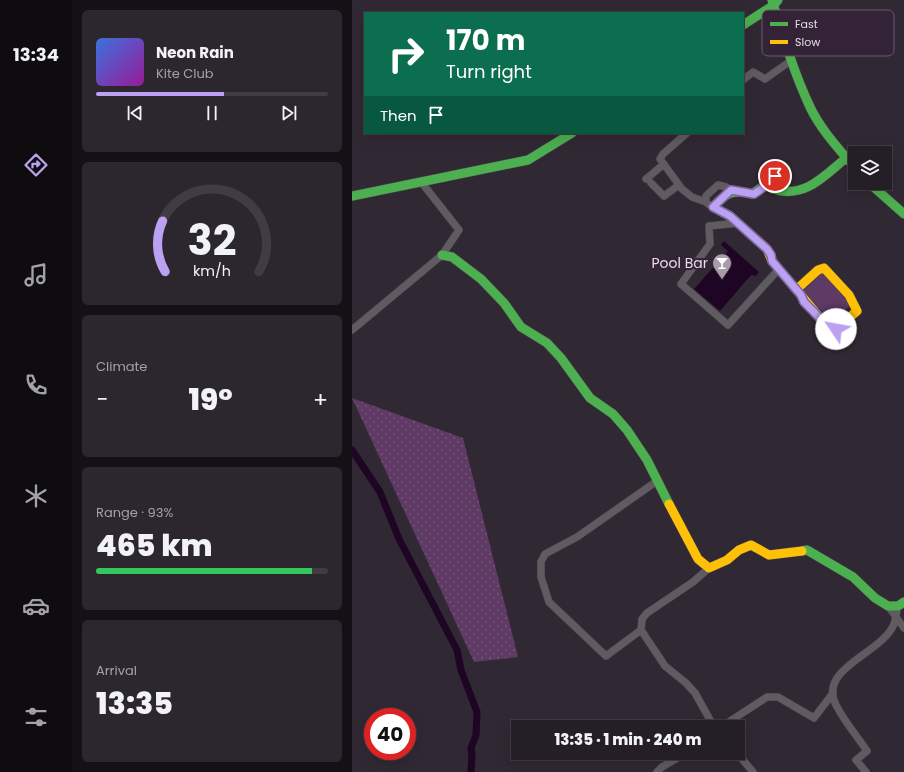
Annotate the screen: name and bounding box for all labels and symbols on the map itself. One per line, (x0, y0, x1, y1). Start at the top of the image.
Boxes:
legend (762, 10, 894, 56)
text: Fast (795, 16, 818, 32)
text: Slow (795, 34, 820, 50)
pin (758, 159, 792, 193)
bar icon: Pool Bar (711, 252, 733, 280)
place label: Pool Bar (652, 253, 708, 273)
position arrow (815, 308, 857, 350)
speed limit sign: 40 (364, 708, 416, 760)

